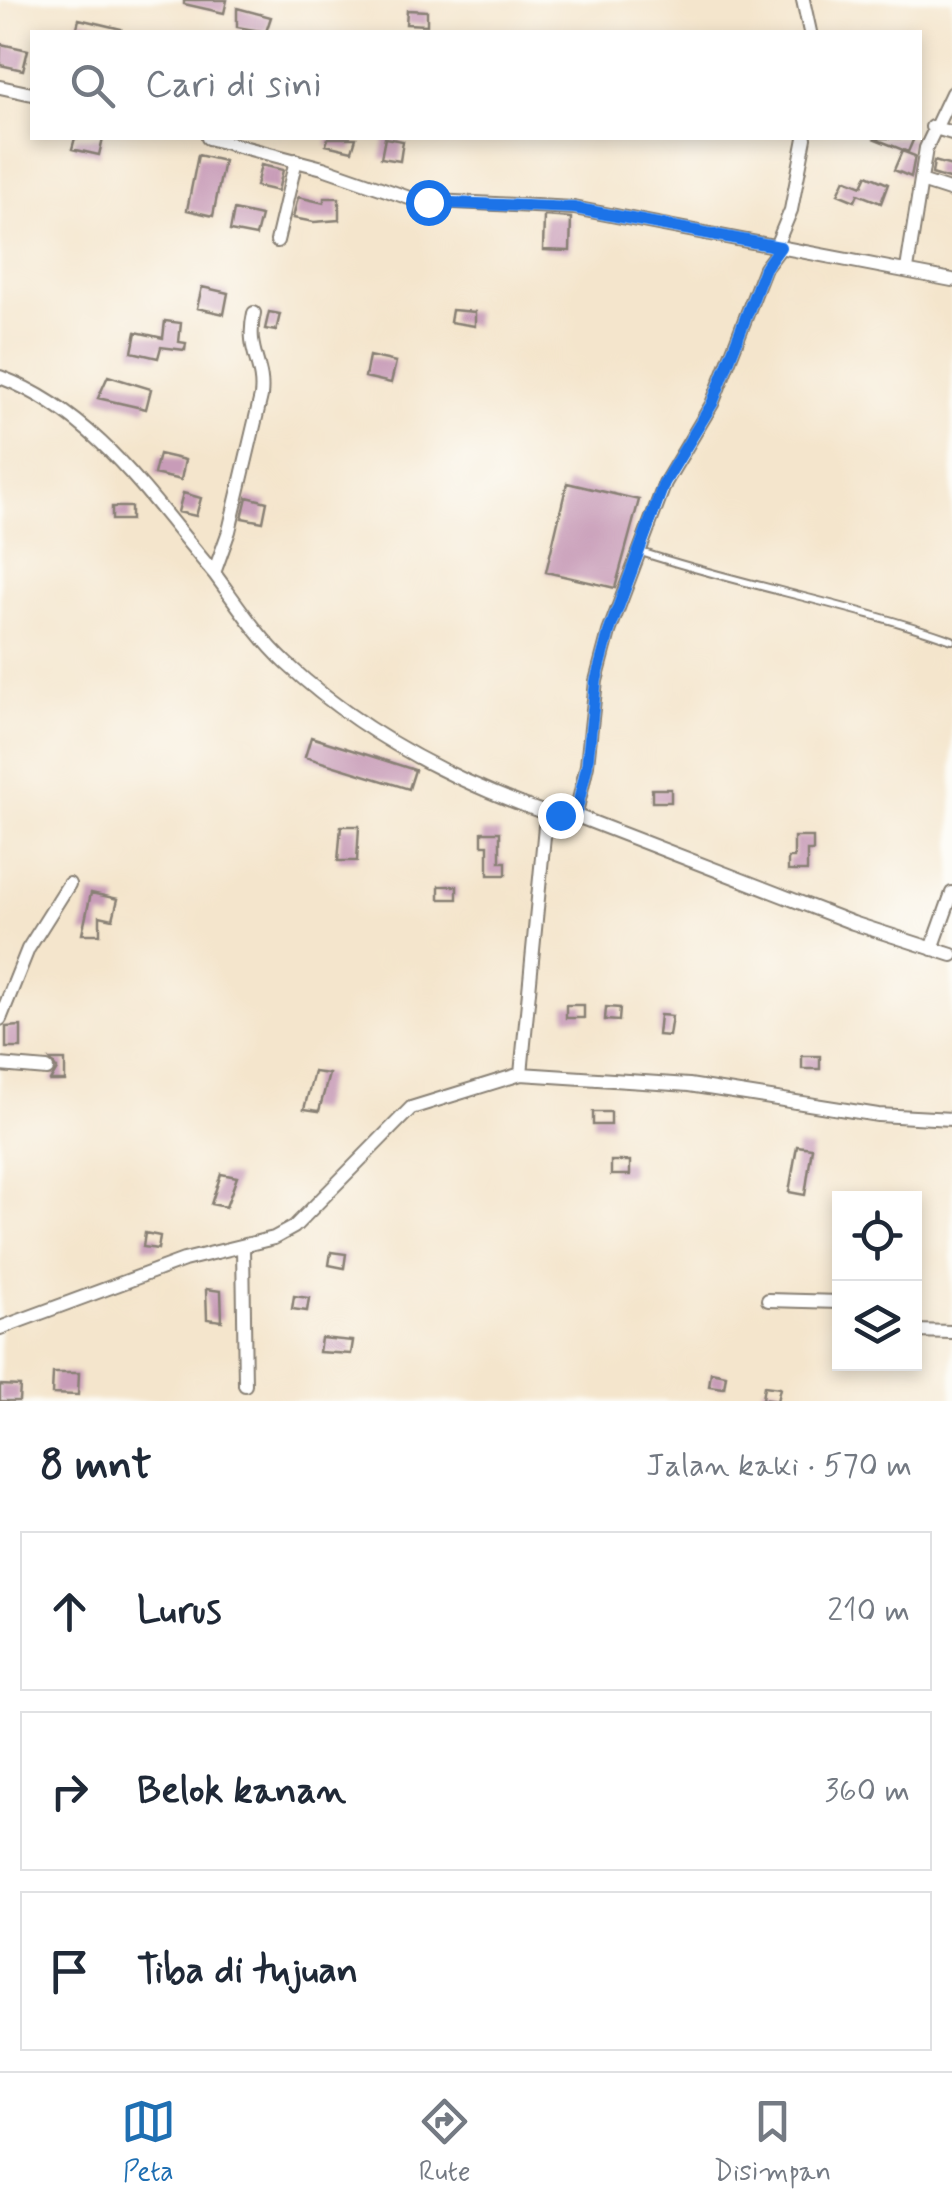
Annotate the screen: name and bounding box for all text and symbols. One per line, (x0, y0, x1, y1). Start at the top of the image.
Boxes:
search box (30, 30, 922, 140)
icon: search (65, 58, 120, 113)
text: Cari di sini (145, 61, 322, 110)
route start (406, 180, 452, 226)
route end (538, 793, 584, 839)
map controls (832, 1191, 922, 1371)
button: locate (832, 1191, 922, 1281)
button: layers (832, 1281, 922, 1371)
text: 8 mnt (40, 1439, 152, 1494)
text: Jalan kaki · 570 m (646, 1445, 912, 1487)
icon: ahead (42, 1584, 97, 1639)
text: Lurus (137, 1587, 221, 1636)
text: 210 m (827, 1590, 910, 1632)
icon: right (42, 1764, 97, 1819)
text: Belok kanan (137, 1767, 346, 1816)
text: 360 m (824, 1770, 910, 1812)
icon: arrive (42, 1944, 97, 1999)
text: Tiba di tujuan (137, 1947, 358, 1996)
tab: Peta (121, 2094, 176, 2191)
tab: Rute (417, 2094, 472, 2191)
tab: Disimpan (714, 2094, 831, 2191)

